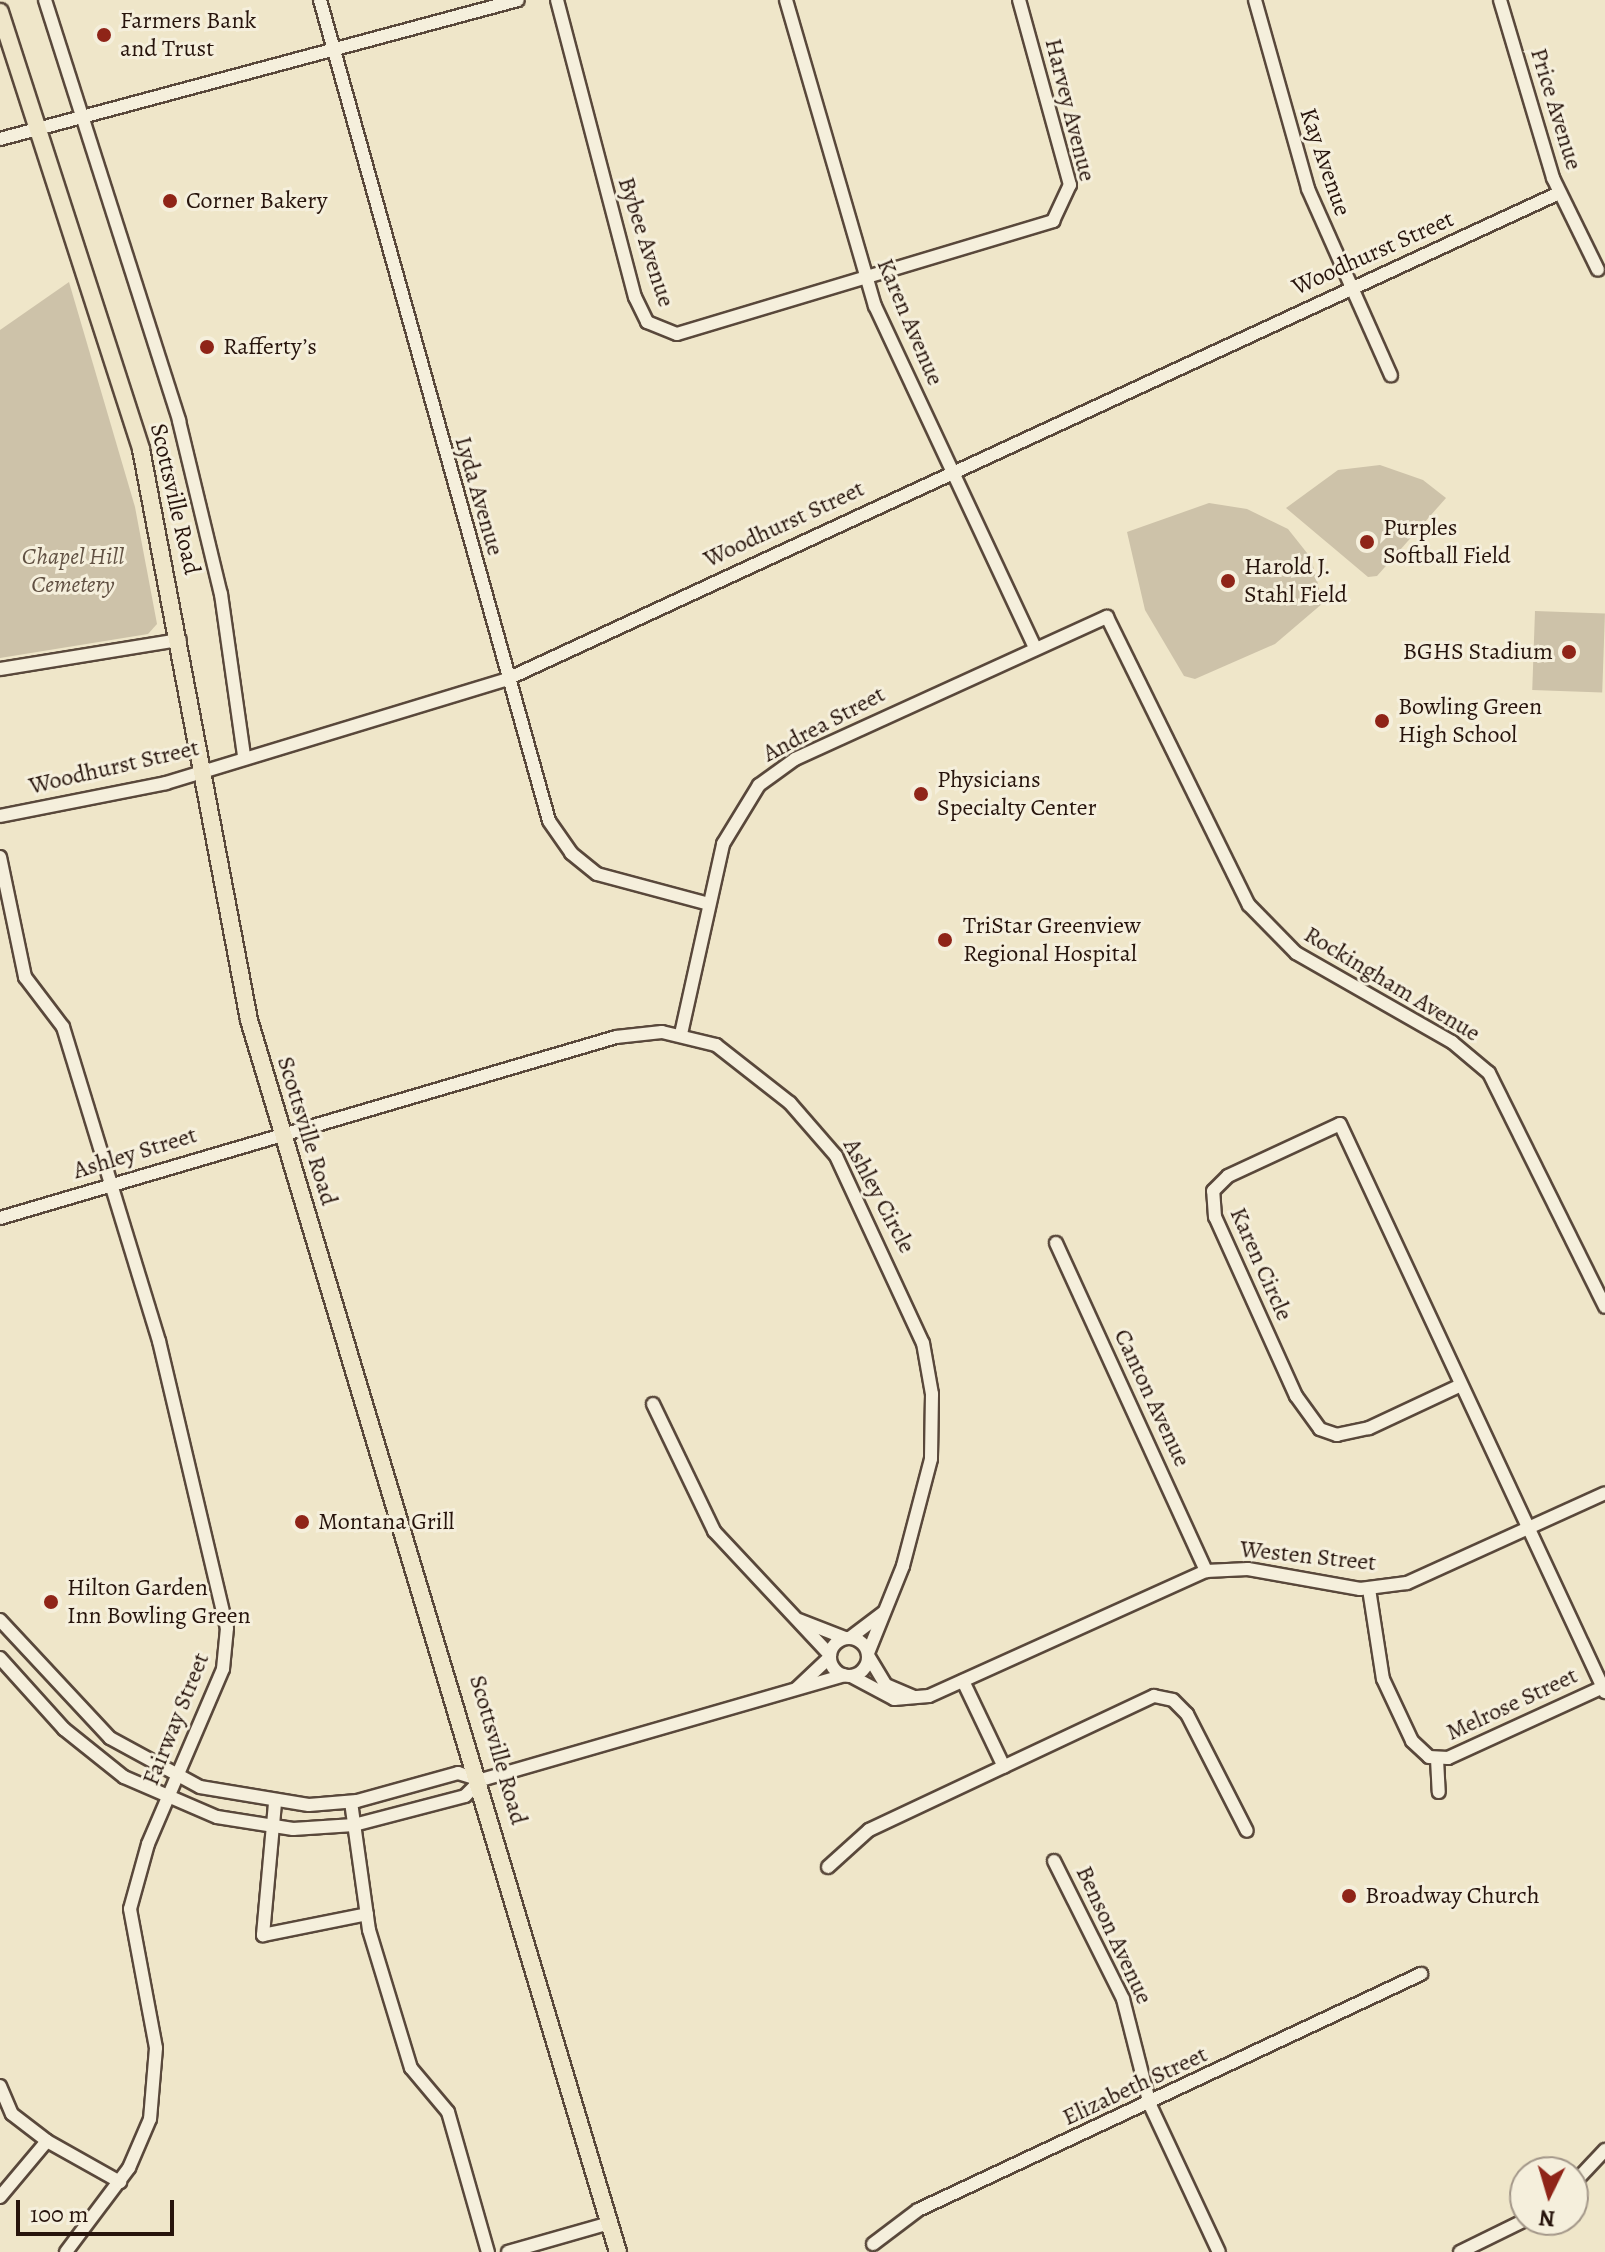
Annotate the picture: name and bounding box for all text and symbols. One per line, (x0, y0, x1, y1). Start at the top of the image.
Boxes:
place label: Farmers Bank and Trust (120, 7, 257, 63)
marker: Farmers Bank and Trust (95, 26, 113, 44)
street label: Harvey Avenue (1038, 36, 1102, 184)
street label: Price Avenue (1524, 45, 1588, 173)
street label: Kay Avenue (1293, 104, 1357, 220)
street label: Bybee Avenue (611, 173, 681, 311)
place label: Corner Bakery (186, 187, 328, 215)
marker: Corner Bakery (161, 192, 179, 210)
street label: Woodhurst Street (1288, 205, 1458, 301)
street label: Karen Avenue (870, 254, 950, 390)
place label: Rafferty’s (223, 333, 317, 361)
marker: Rafferty’s (198, 338, 216, 356)
street label: Scottsville Road (144, 421, 206, 577)
street label: Lyda Avenue (448, 433, 510, 559)
street label: Woodhurst Street (699, 474, 869, 574)
place label: Purples Softball Field (1383, 514, 1511, 570)
marker: Purples Softball Field (1358, 533, 1376, 551)
park label: Chapel Hill Cemetery (22, 543, 124, 599)
place label: Harold J. Stahl Field (1244, 553, 1347, 609)
marker: Harold J. Stahl Field (1219, 572, 1237, 590)
place label: BGHS Stadium (1403, 638, 1553, 666)
marker: BGHS Stadium (1560, 643, 1578, 661)
street label: Andrea Street (758, 680, 890, 768)
place label: Bowling Green High School (1398, 693, 1542, 749)
marker: Bowling Green High School (1373, 712, 1391, 730)
street label: Woodhurst Street (26, 733, 202, 801)
place label: Physicians Specialty Center (937, 766, 1097, 822)
marker: Physicians Specialty Center (912, 785, 930, 803)
place label: TriStar Greenview Regional Hospital (963, 912, 1141, 968)
street label: Rockingham Avenue (1299, 920, 1485, 1048)
marker: TriStar Greenview Regional Hospital (934, 929, 956, 951)
street label: Scottsville Road (271, 1053, 343, 1209)
street label: Ashley Street (70, 1121, 200, 1185)
street label: Ashley Circle (837, 1134, 921, 1258)
street label: Karen Circle (1223, 1203, 1299, 1325)
street label: Canton Avenue (1108, 1325, 1196, 1471)
place label: Montana Grill (318, 1508, 454, 1536)
marker: Montana Grill (293, 1513, 311, 1531)
street label: Westen Street (1239, 1535, 1377, 1577)
place label: Hilton Garden Inn Bowling Green (67, 1574, 251, 1630)
marker: Hilton Garden Inn Bowling Green (42, 1593, 60, 1611)
street label: Fairway Street (136, 1648, 216, 1790)
street label: Melrose Street (1442, 1661, 1582, 1747)
street label: Scottsville Road (463, 1672, 533, 1828)
street label: Benson Avenue (1069, 1861, 1159, 2009)
place label: Broadway Church (1365, 1882, 1540, 1910)
marker: Broadway Church (1340, 1887, 1358, 1905)
street label: Elizabeth Street (1058, 2040, 1212, 2132)
north arrow (1509, 2156, 1589, 2236)
scale bar (20, 2184, 178, 2234)
text: 100 m (30, 2198, 89, 2230)
text: N (1538, 2202, 1556, 2234)

